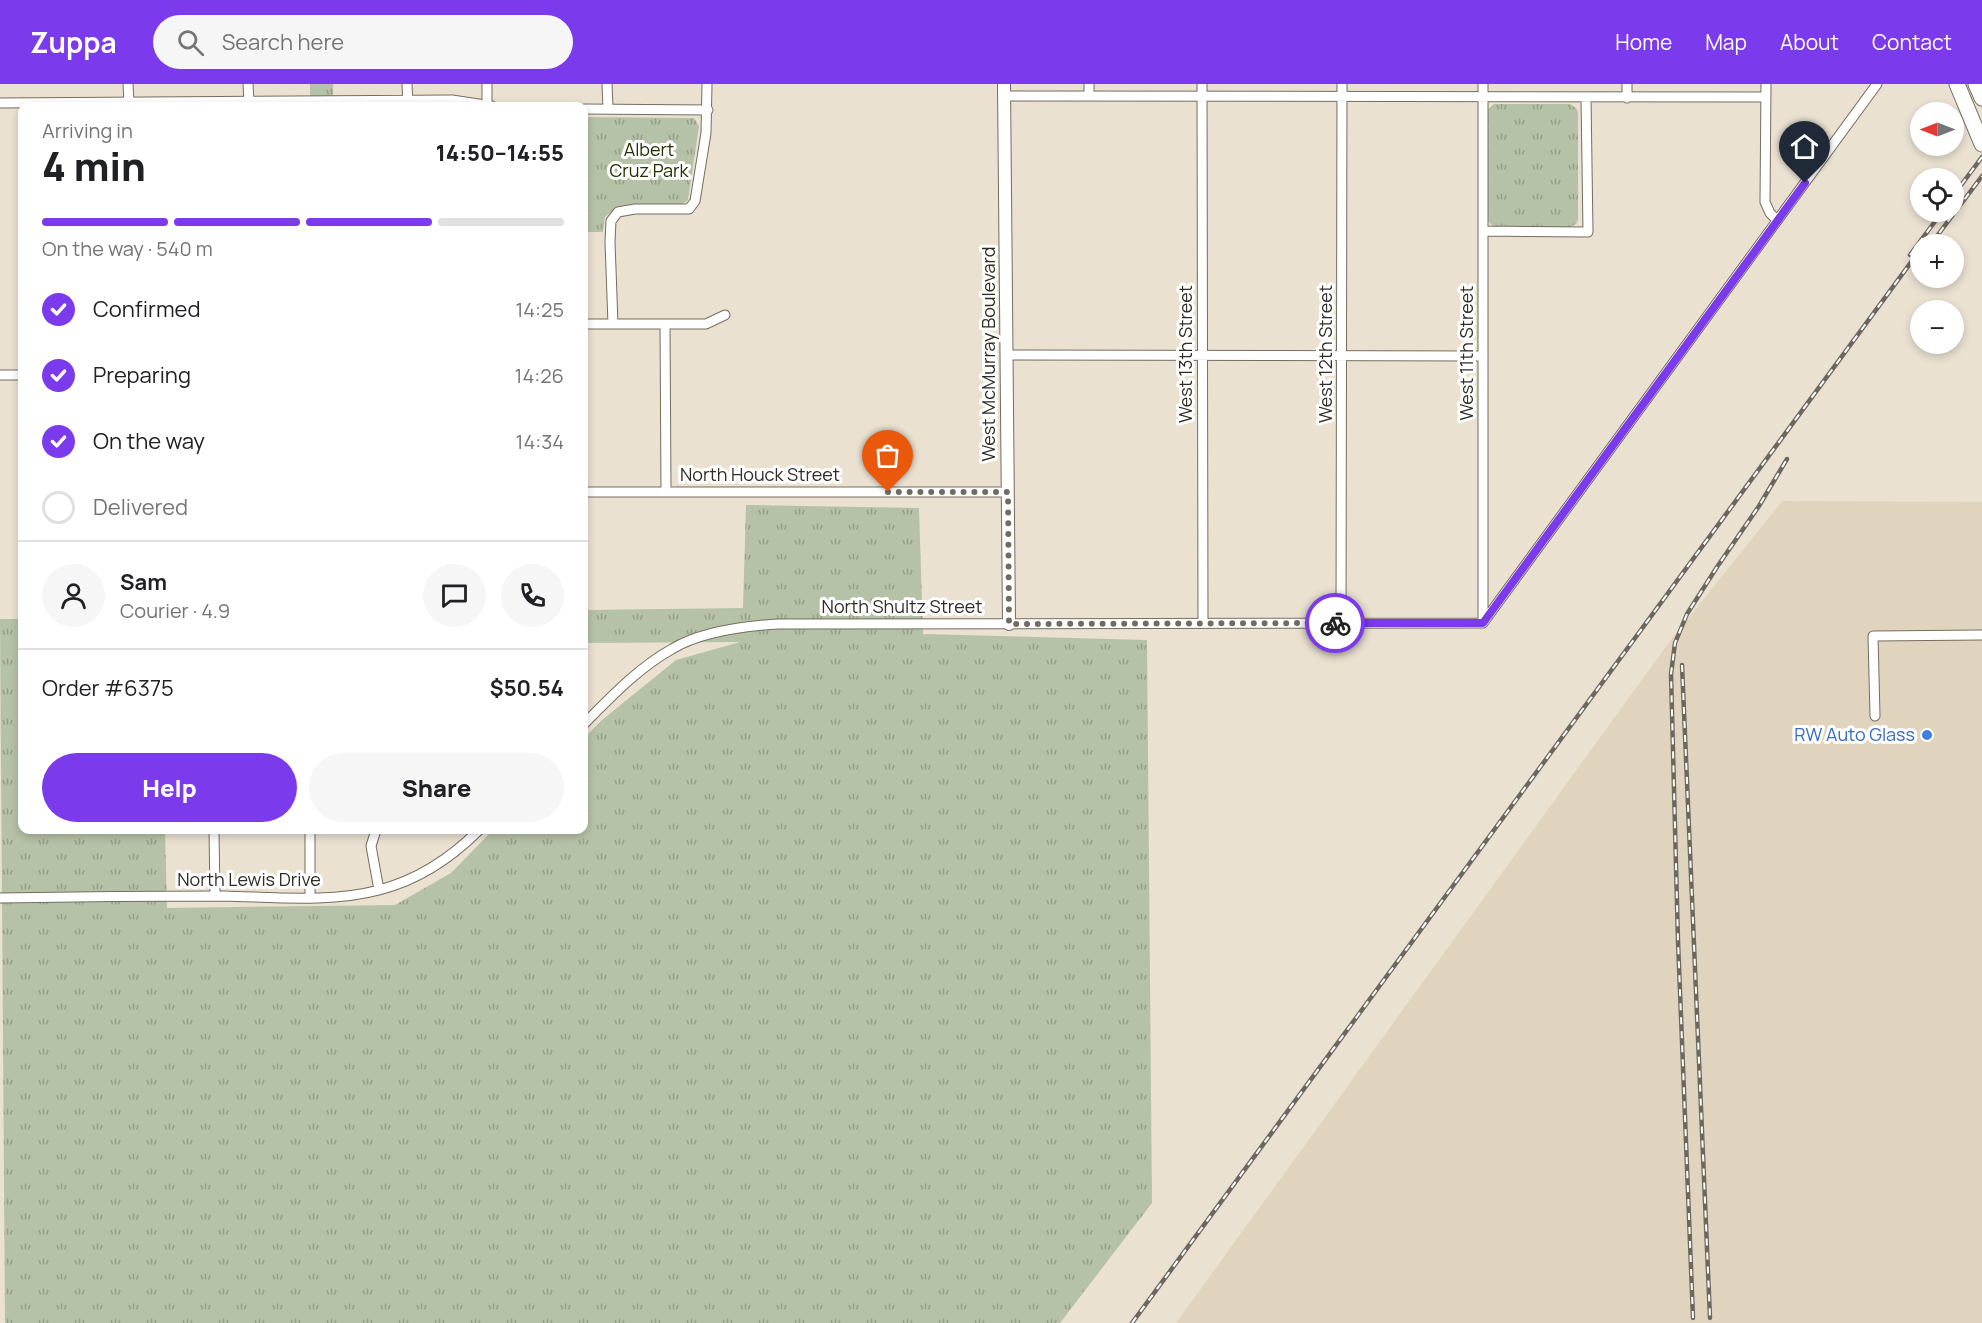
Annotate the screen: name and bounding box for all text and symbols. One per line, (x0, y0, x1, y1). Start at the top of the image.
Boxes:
search box (153, 15, 573, 69)
text: Zuppa (30, 23, 117, 61)
icon: search (174, 26, 207, 59)
text: Search here (222, 27, 344, 57)
text: Home (1615, 28, 1672, 56)
text: Map (1705, 28, 1747, 56)
text: About (1780, 28, 1839, 56)
text: Contact (1872, 28, 1952, 56)
north arrow (1910, 102, 1964, 156)
map controls (1910, 102, 1964, 354)
text: Arriving in (42, 117, 133, 144)
pin (1779, 121, 1830, 183)
icon: home (1788, 130, 1821, 163)
park label: Albert Cruz Park (609, 137, 690, 182)
text: 14:50–14:55 (436, 138, 564, 168)
text: 4 min (42, 139, 146, 193)
button: locate (1910, 168, 1964, 222)
button: + (1910, 234, 1964, 288)
text: On the way · 540 m (42, 235, 213, 262)
street label: West McMurray Boulevard (976, 247, 1000, 461)
street label: West 13th Street (1173, 285, 1197, 423)
street label: West 12th Street (1313, 285, 1337, 423)
street label: West 11th Street (1454, 286, 1478, 420)
icon: check (42, 293, 75, 326)
text: Confirmed (93, 294, 201, 324)
text: 14:25 (515, 296, 564, 323)
button: − (1910, 300, 1964, 354)
icon: check (42, 359, 75, 392)
text: Preparing (93, 360, 191, 390)
text: 14:26 (515, 362, 564, 389)
icon: check (42, 425, 75, 458)
text: On the way (93, 426, 205, 456)
text: 14:34 (516, 428, 564, 455)
pin (862, 430, 913, 492)
icon: bag (871, 439, 904, 472)
street label: North Houck Street (680, 462, 840, 486)
text: Delivered (93, 492, 188, 522)
button: person (42, 564, 105, 627)
button: chat (423, 564, 486, 627)
button: phone (501, 564, 564, 627)
text: Sam (120, 567, 167, 597)
courier (1305, 593, 1365, 653)
street label: North Shultz Street (822, 594, 982, 618)
text: Courier · 4.9 (120, 597, 230, 624)
icon: bike (1319, 607, 1352, 640)
text: Order #6375 (42, 673, 174, 703)
text: $50.54 (490, 673, 564, 703)
place label: RW Auto Glass (1794, 722, 1915, 746)
marker: RW Auto Glass (1920, 728, 1934, 742)
button: Help (42, 753, 297, 822)
button: Share (309, 753, 564, 822)
street label: North Lewis Drive (177, 867, 321, 891)

